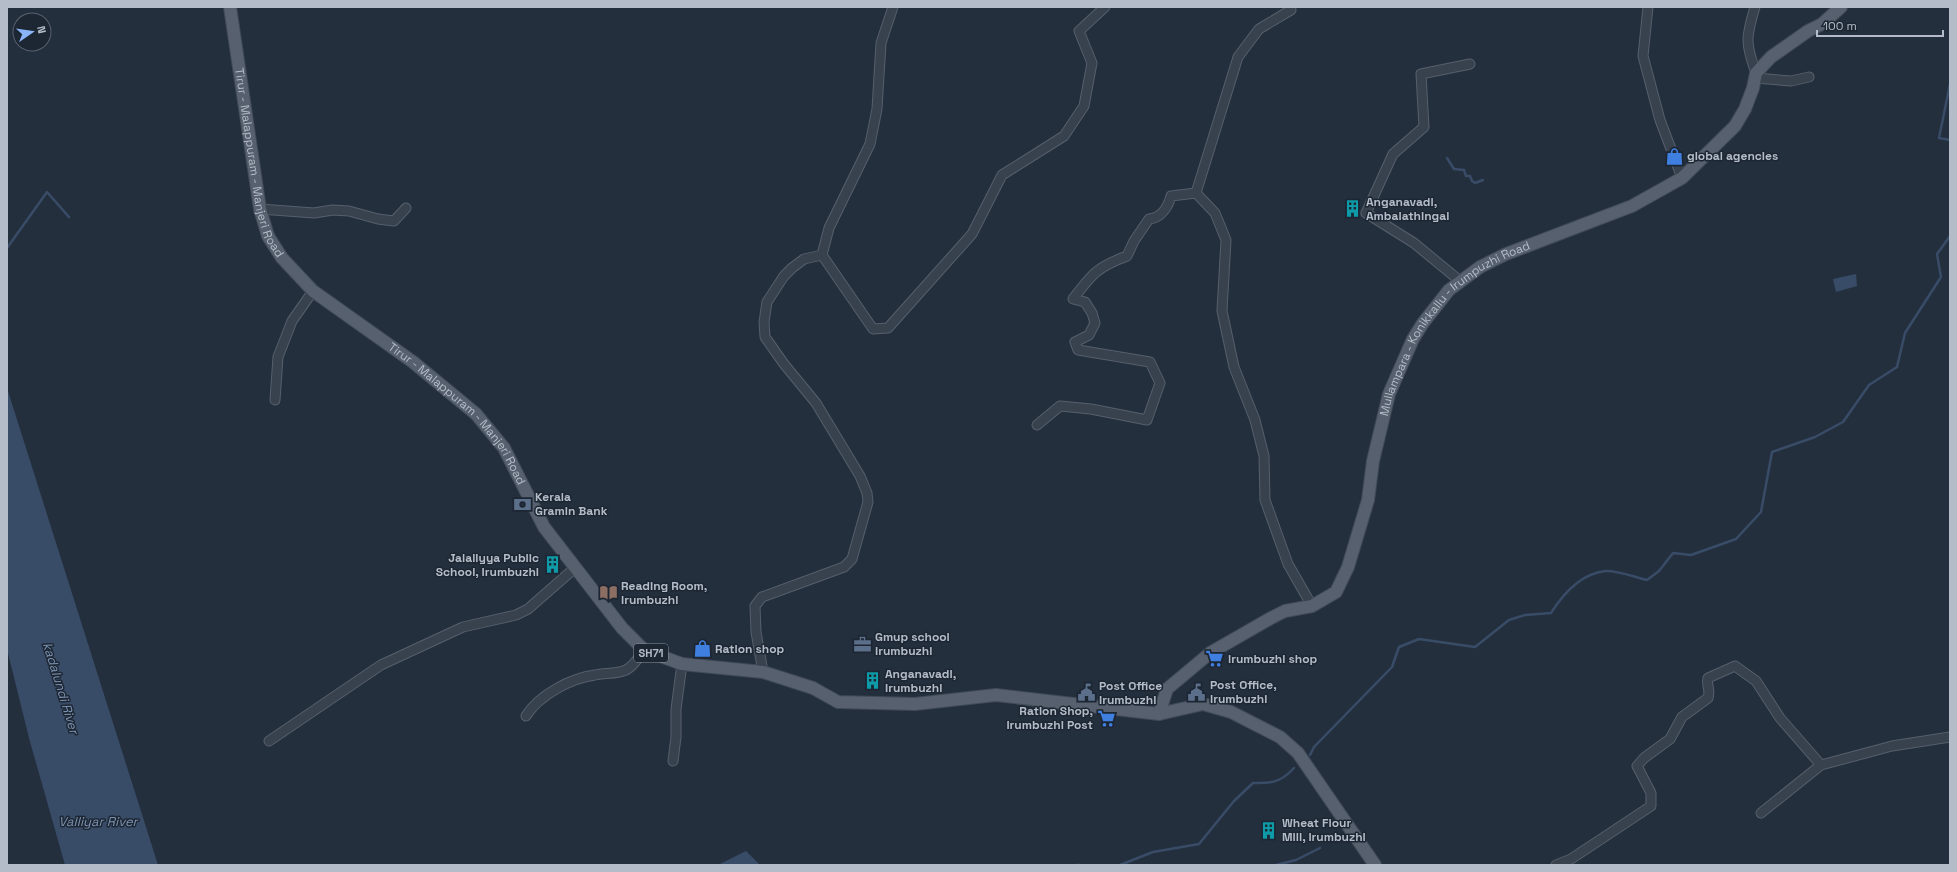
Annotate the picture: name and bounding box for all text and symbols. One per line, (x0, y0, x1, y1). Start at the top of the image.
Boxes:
north arrow (12, 12, 52, 52)
scale bar (1817, 12, 1943, 38)
text: 100 m (1823, 18, 1857, 34)
text: N (34, 25, 49, 35)
street label: Tirur - Malappuram - Manjeri Road (231, 67, 288, 260)
shop icon: global agencies (1664, 146, 1684, 166)
place label: global agencies (1687, 148, 1778, 164)
place label: Anganavadi, Ambalathingal (1366, 194, 1449, 224)
building icon: Anganavadi, Ambalathingal (1343, 199, 1363, 219)
street label: Mullampara - Konikkallu - Irumpuzhi Road (1376, 238, 1532, 418)
street label: Tirur - Malappuram - Manjeri Road (385, 339, 529, 487)
place label: Kerala Gramin Bank (535, 489, 608, 519)
bank icon: Kerala Gramin Bank (512, 494, 532, 514)
place label: Jalaliyya Public School, Irumbuzhi (436, 550, 539, 580)
building icon: Jalaliyya Public School, Irumbuzhi (542, 555, 562, 575)
place label: Reading Room, Irumbuzhi (621, 578, 707, 608)
library icon: Reading Room, Irumbuzhi (598, 583, 618, 603)
place label: Gmup school Irumbuzhi (875, 629, 950, 659)
office icon: Gmup school Irumbuzhi (852, 634, 872, 654)
shop icon: Ration shop (692, 639, 712, 659)
water label: kadalundi River (39, 640, 84, 738)
place label: Ration shop (715, 641, 785, 657)
road number: SH71 (634, 644, 668, 662)
supermarket icon: irumbuzhi shop (1205, 649, 1225, 669)
place label: irumbuzhi shop (1228, 651, 1318, 667)
place label: Anganavadi, Irumbuzhi (885, 666, 956, 696)
building icon: Anganavadi, Irumbuzhi (862, 671, 882, 691)
place label: Post Office, Irumbuzhi (1210, 677, 1277, 707)
place label: Post Office Irumbuzhi (1099, 678, 1162, 708)
public building icon: Post Office, Irumbuzhi (1187, 682, 1207, 702)
public building icon: Post Office Irumbuzhi (1076, 683, 1096, 703)
place label: Ration Shop, Irumbuzhi Post (1006, 703, 1093, 733)
supermarket icon: Ration Shop, Irumbuzhi Post (1096, 708, 1116, 728)
water label: Valliyar River (58, 813, 140, 830)
place label: Wheat Flour Mill, Irumbuzhi (1282, 815, 1366, 845)
building icon: Wheat Flour Mill, Irumbuzhi (1259, 820, 1279, 840)

